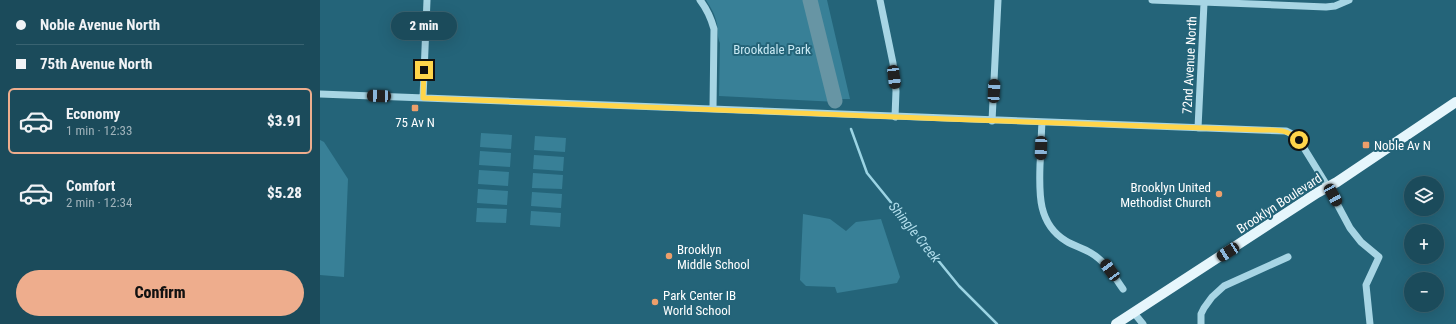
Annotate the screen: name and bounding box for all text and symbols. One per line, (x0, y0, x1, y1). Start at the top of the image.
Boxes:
callout: 2 min (391, 12, 457, 40)
text: Noble Avenue North (40, 16, 160, 34)
street label: 72nd Avenue North (1179, 16, 1200, 114)
text: 2 min (410, 18, 438, 33)
park label: Brookdale Park (733, 42, 811, 57)
text: 75th Avenue North (40, 55, 152, 73)
route end (415, 61, 433, 79)
car (887, 64, 901, 90)
car (987, 79, 1001, 103)
car (367, 90, 391, 102)
icon: car (18, 103, 54, 139)
marker: 75 Av N (410, 103, 420, 113)
text: Economy (66, 105, 120, 123)
text: $3.91 (267, 112, 302, 130)
place label: 75 Av N (395, 115, 435, 130)
text: 1 min · 12:33 (66, 123, 132, 138)
route start (1290, 131, 1308, 149)
car (1035, 136, 1047, 160)
place label: Noble Av N (1374, 138, 1431, 153)
marker: Noble Av N (1361, 140, 1371, 150)
street label: Brooklyn Boulevard (1234, 170, 1325, 237)
icon: car (18, 175, 54, 211)
map controls (1404, 176, 1444, 312)
button: layers (1404, 176, 1444, 216)
text: Comfort (66, 177, 115, 195)
place label: Brooklyn United Methodist Church (1120, 180, 1211, 210)
car (1322, 182, 1344, 208)
text: $5.28 (267, 184, 302, 202)
marker: Brooklyn United Methodist Church (1214, 189, 1224, 199)
text: 2 min · 12:34 (66, 195, 132, 210)
water label: Shingle Creek (886, 199, 945, 266)
button: + (1404, 224, 1444, 264)
car (1215, 240, 1241, 264)
place label: Brooklyn Middle School (677, 242, 750, 272)
marker: Brooklyn Middle School (664, 251, 674, 261)
car (1098, 257, 1122, 283)
button: Confirm (16, 270, 304, 316)
button: − (1404, 272, 1444, 312)
place label: Park Center IB World School (663, 288, 736, 318)
marker: Park Center IB World School (650, 297, 660, 307)

